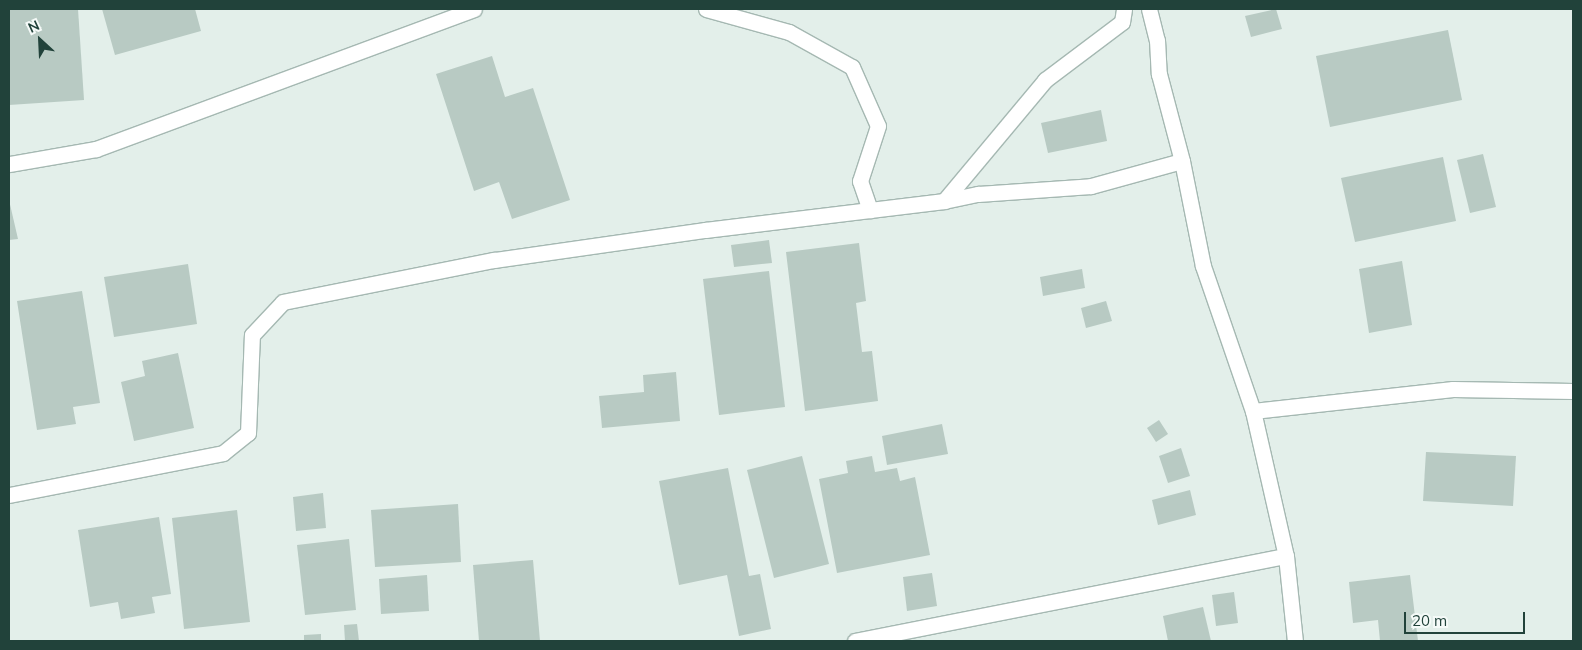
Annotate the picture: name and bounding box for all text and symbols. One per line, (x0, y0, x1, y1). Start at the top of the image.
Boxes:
north arrow (15, 15, 65, 65)
text: N (25, 16, 42, 37)
scale bar (1407, 602, 1528, 634)
text: 20 m (1412, 611, 1447, 630)

